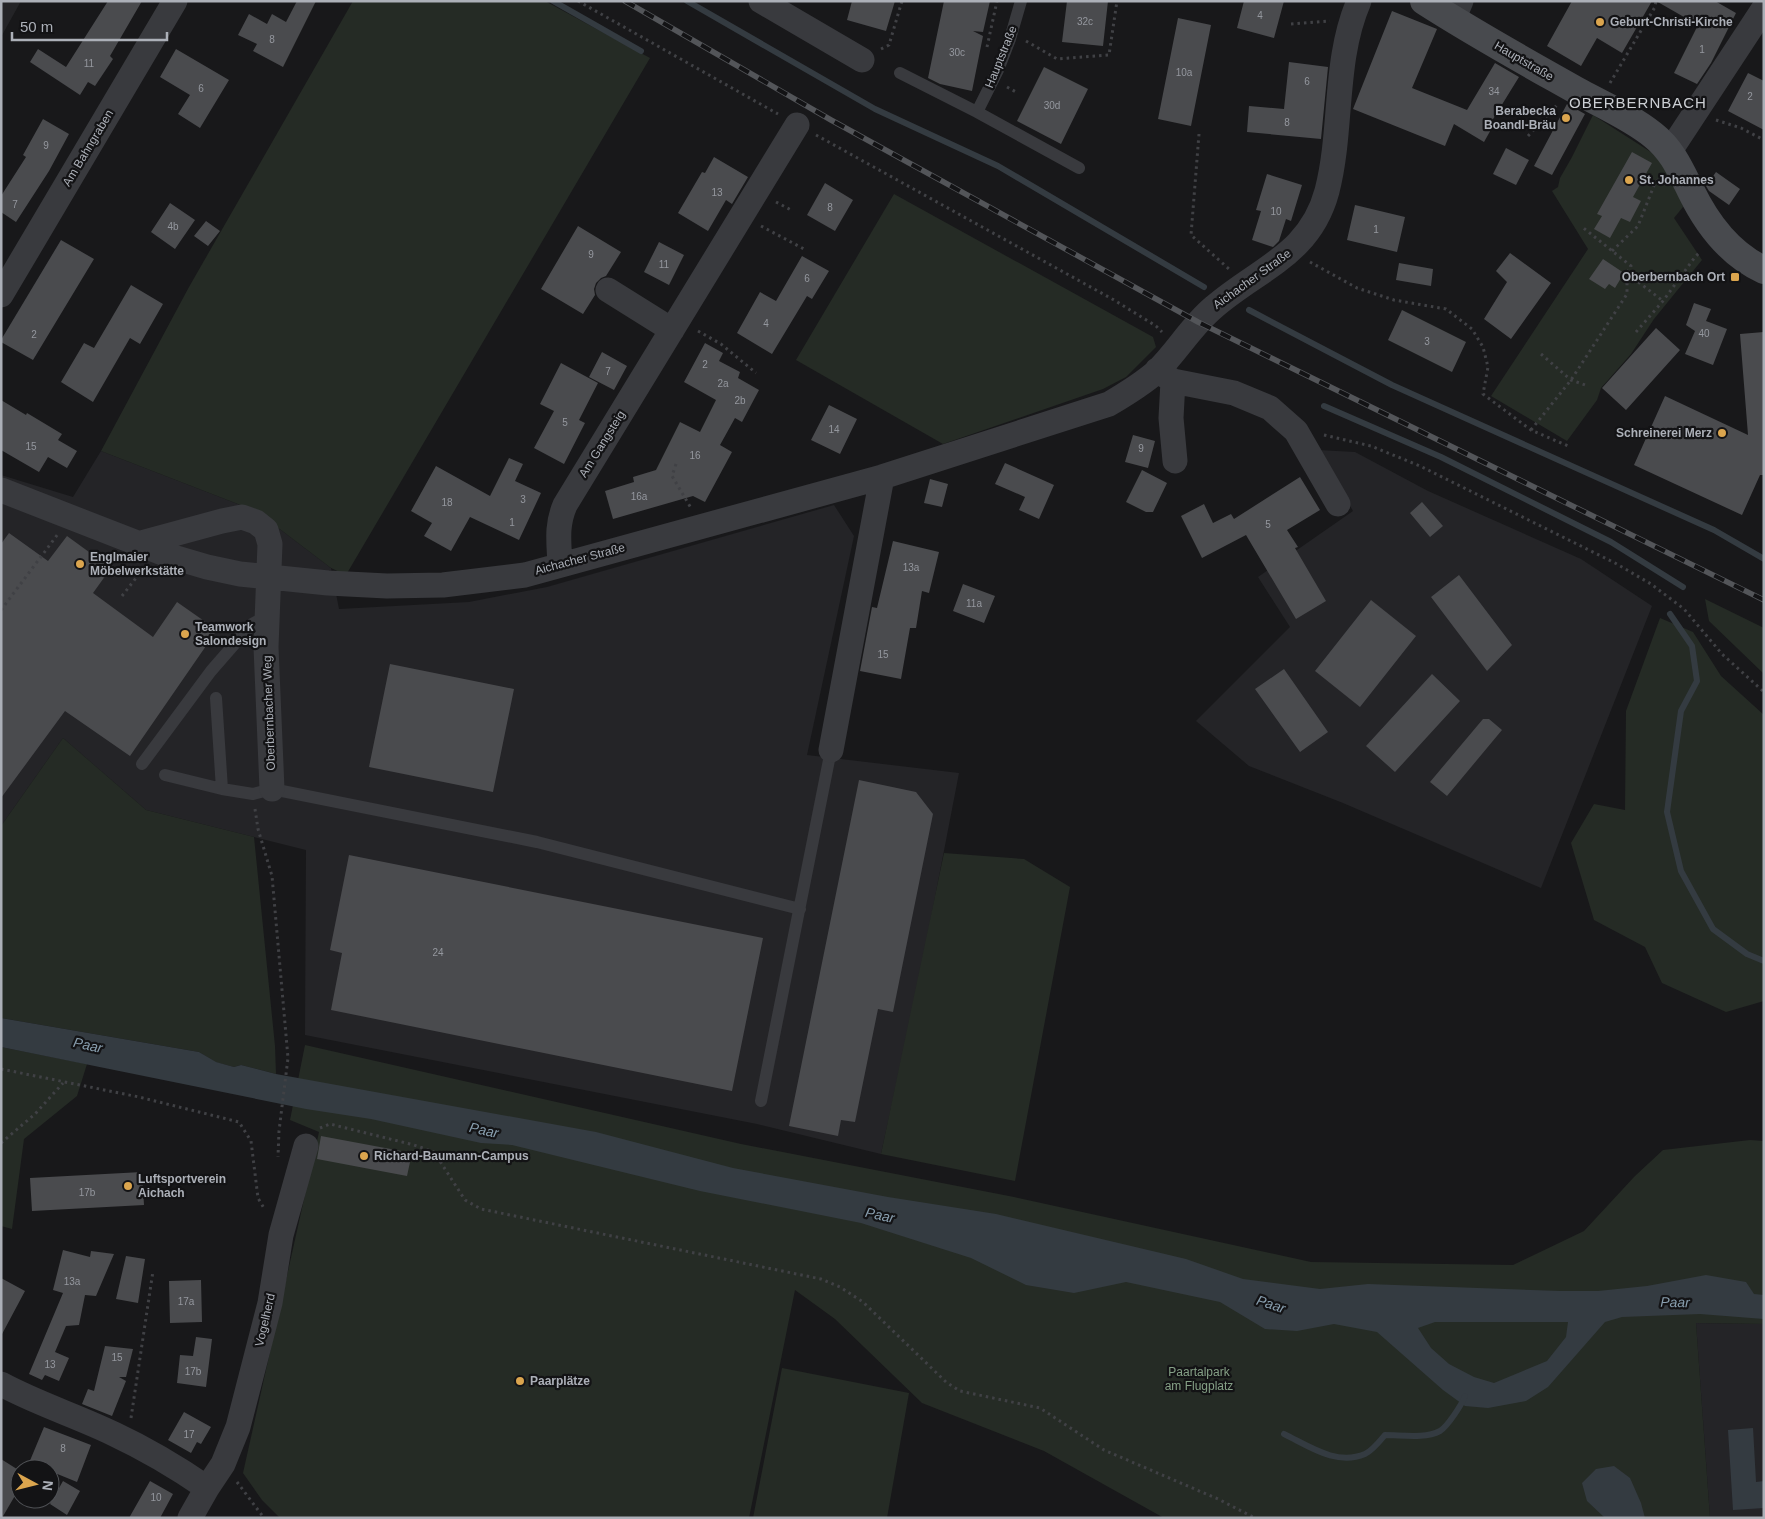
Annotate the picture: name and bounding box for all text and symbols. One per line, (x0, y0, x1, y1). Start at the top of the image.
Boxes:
scale bar (12, 10, 168, 42)
house number: 4 (1257, 10, 1263, 21)
place label: Geburt-Christi-Kirche (1610, 15, 1733, 29)
house number: 32c (1077, 16, 1093, 27)
marker: Geburt-Christi-Kirche (1594, 16, 1606, 28)
text: 50 m (20, 18, 53, 35)
street label: Hauptstraße (982, 23, 1020, 90)
house number: 8 (269, 34, 275, 45)
street label: Hauptstraße (1492, 38, 1556, 84)
house number: 1 (1699, 44, 1705, 55)
house number: 30c (949, 47, 965, 58)
house number: 11 (84, 58, 95, 69)
house number: 10a (1176, 67, 1193, 78)
house number: 6 (1304, 76, 1310, 87)
house number: 6 (198, 83, 204, 94)
house number: 34 (1488, 86, 1500, 97)
house number: 2 (1747, 91, 1753, 102)
district label: OBERBERNBACH (1569, 94, 1707, 111)
house number: 30d (1044, 100, 1060, 111)
place label: Berabecka Boandl-Bräu (1484, 104, 1556, 132)
street label: Am Bahngraben (60, 107, 116, 189)
marker: Berabecka Boandl-Bräu (1560, 112, 1572, 124)
house number: 8 (1284, 117, 1290, 128)
house number: 9 (43, 140, 49, 151)
place label: St. Johannes (1639, 173, 1714, 187)
marker: St. Johannes (1623, 174, 1635, 186)
house number: 13 (711, 187, 723, 198)
house number: 7 (12, 199, 18, 210)
house number: 8 (827, 202, 833, 213)
house number: 10 (1270, 206, 1282, 217)
house number: 4b (167, 221, 179, 232)
house number: 1 (1373, 224, 1379, 235)
street label: Aichacher Straße (1210, 246, 1294, 312)
house number: 9 (588, 249, 594, 260)
house number: 11 (659, 259, 670, 270)
place label: Oberbernbach Ort (1622, 270, 1725, 284)
marker: Oberbernbach Ort (1729, 271, 1741, 283)
house number: 6 (804, 273, 810, 284)
house number: 4 (763, 318, 769, 329)
house number: 40 (1698, 328, 1710, 339)
house number: 2 (31, 329, 37, 340)
house number: 3 (1424, 336, 1430, 347)
house number: 2 (702, 359, 708, 370)
house number: 7 (605, 366, 611, 377)
house number: 2a (717, 378, 729, 389)
house number: 2b (734, 395, 746, 406)
street label: Am Gangsteig (576, 408, 628, 480)
house number: 5 (562, 417, 568, 428)
house number: 14 (828, 424, 840, 435)
place label: Schreinerei Merz (1616, 426, 1712, 440)
marker: Schreinerei Merz (1716, 427, 1728, 439)
house number: 15 (25, 441, 37, 452)
house number: 9 (1138, 443, 1144, 454)
house number: 16 (689, 450, 701, 461)
house number: 16a (631, 491, 648, 502)
house number: 3 (520, 494, 526, 505)
house number: 18 (441, 497, 453, 508)
house number: 1 (509, 517, 515, 528)
house number: 5 (1265, 519, 1271, 530)
street label: Aichacher Straße (533, 540, 627, 578)
place label: Englmaier Möbelwerkstätte (90, 550, 184, 578)
marker: Englmaier Möbelwerkstätte (74, 558, 86, 570)
house number: 13a (903, 562, 920, 573)
house number: 11a (966, 598, 982, 609)
place label: Teamwork Salondesign (195, 620, 266, 648)
marker: Teamwork Salondesign (179, 628, 191, 640)
house number: 15 (877, 649, 889, 660)
street label: Oberbernbacher Weg (260, 655, 278, 771)
house number: 24 (432, 947, 444, 958)
water label: Paar (72, 1034, 105, 1056)
water label: Paar (468, 1119, 501, 1141)
place label: Richard-Baumann-Campus (374, 1149, 529, 1163)
marker: Richard-Baumann-Campus (358, 1150, 370, 1162)
place label: Luftsportverein Aichach (138, 1172, 226, 1200)
marker: Luftsportverein Aichach (122, 1180, 134, 1192)
house number: 17b (79, 1187, 96, 1198)
water label: Paar (864, 1204, 897, 1226)
house number: 13a (64, 1276, 81, 1287)
street label: Vogelherd (252, 1292, 278, 1348)
water label: Paar (1254, 1292, 1289, 1317)
water label: Paar (1660, 1294, 1691, 1310)
house number: 17a (178, 1296, 195, 1307)
house number: 15 (111, 1352, 123, 1363)
house number: 13 (44, 1359, 56, 1370)
park label: Paartalpark am Flugplatz (1165, 1365, 1233, 1393)
house number: 17b (185, 1366, 202, 1377)
place label: Paarplätze (530, 1374, 590, 1388)
marker: Paarplätze (514, 1375, 526, 1387)
house number: 17 (183, 1429, 195, 1440)
house number: 8 (60, 1443, 66, 1454)
north arrow (10, 1459, 60, 1509)
text: N (39, 1480, 56, 1492)
house number: 10 (150, 1492, 162, 1503)

